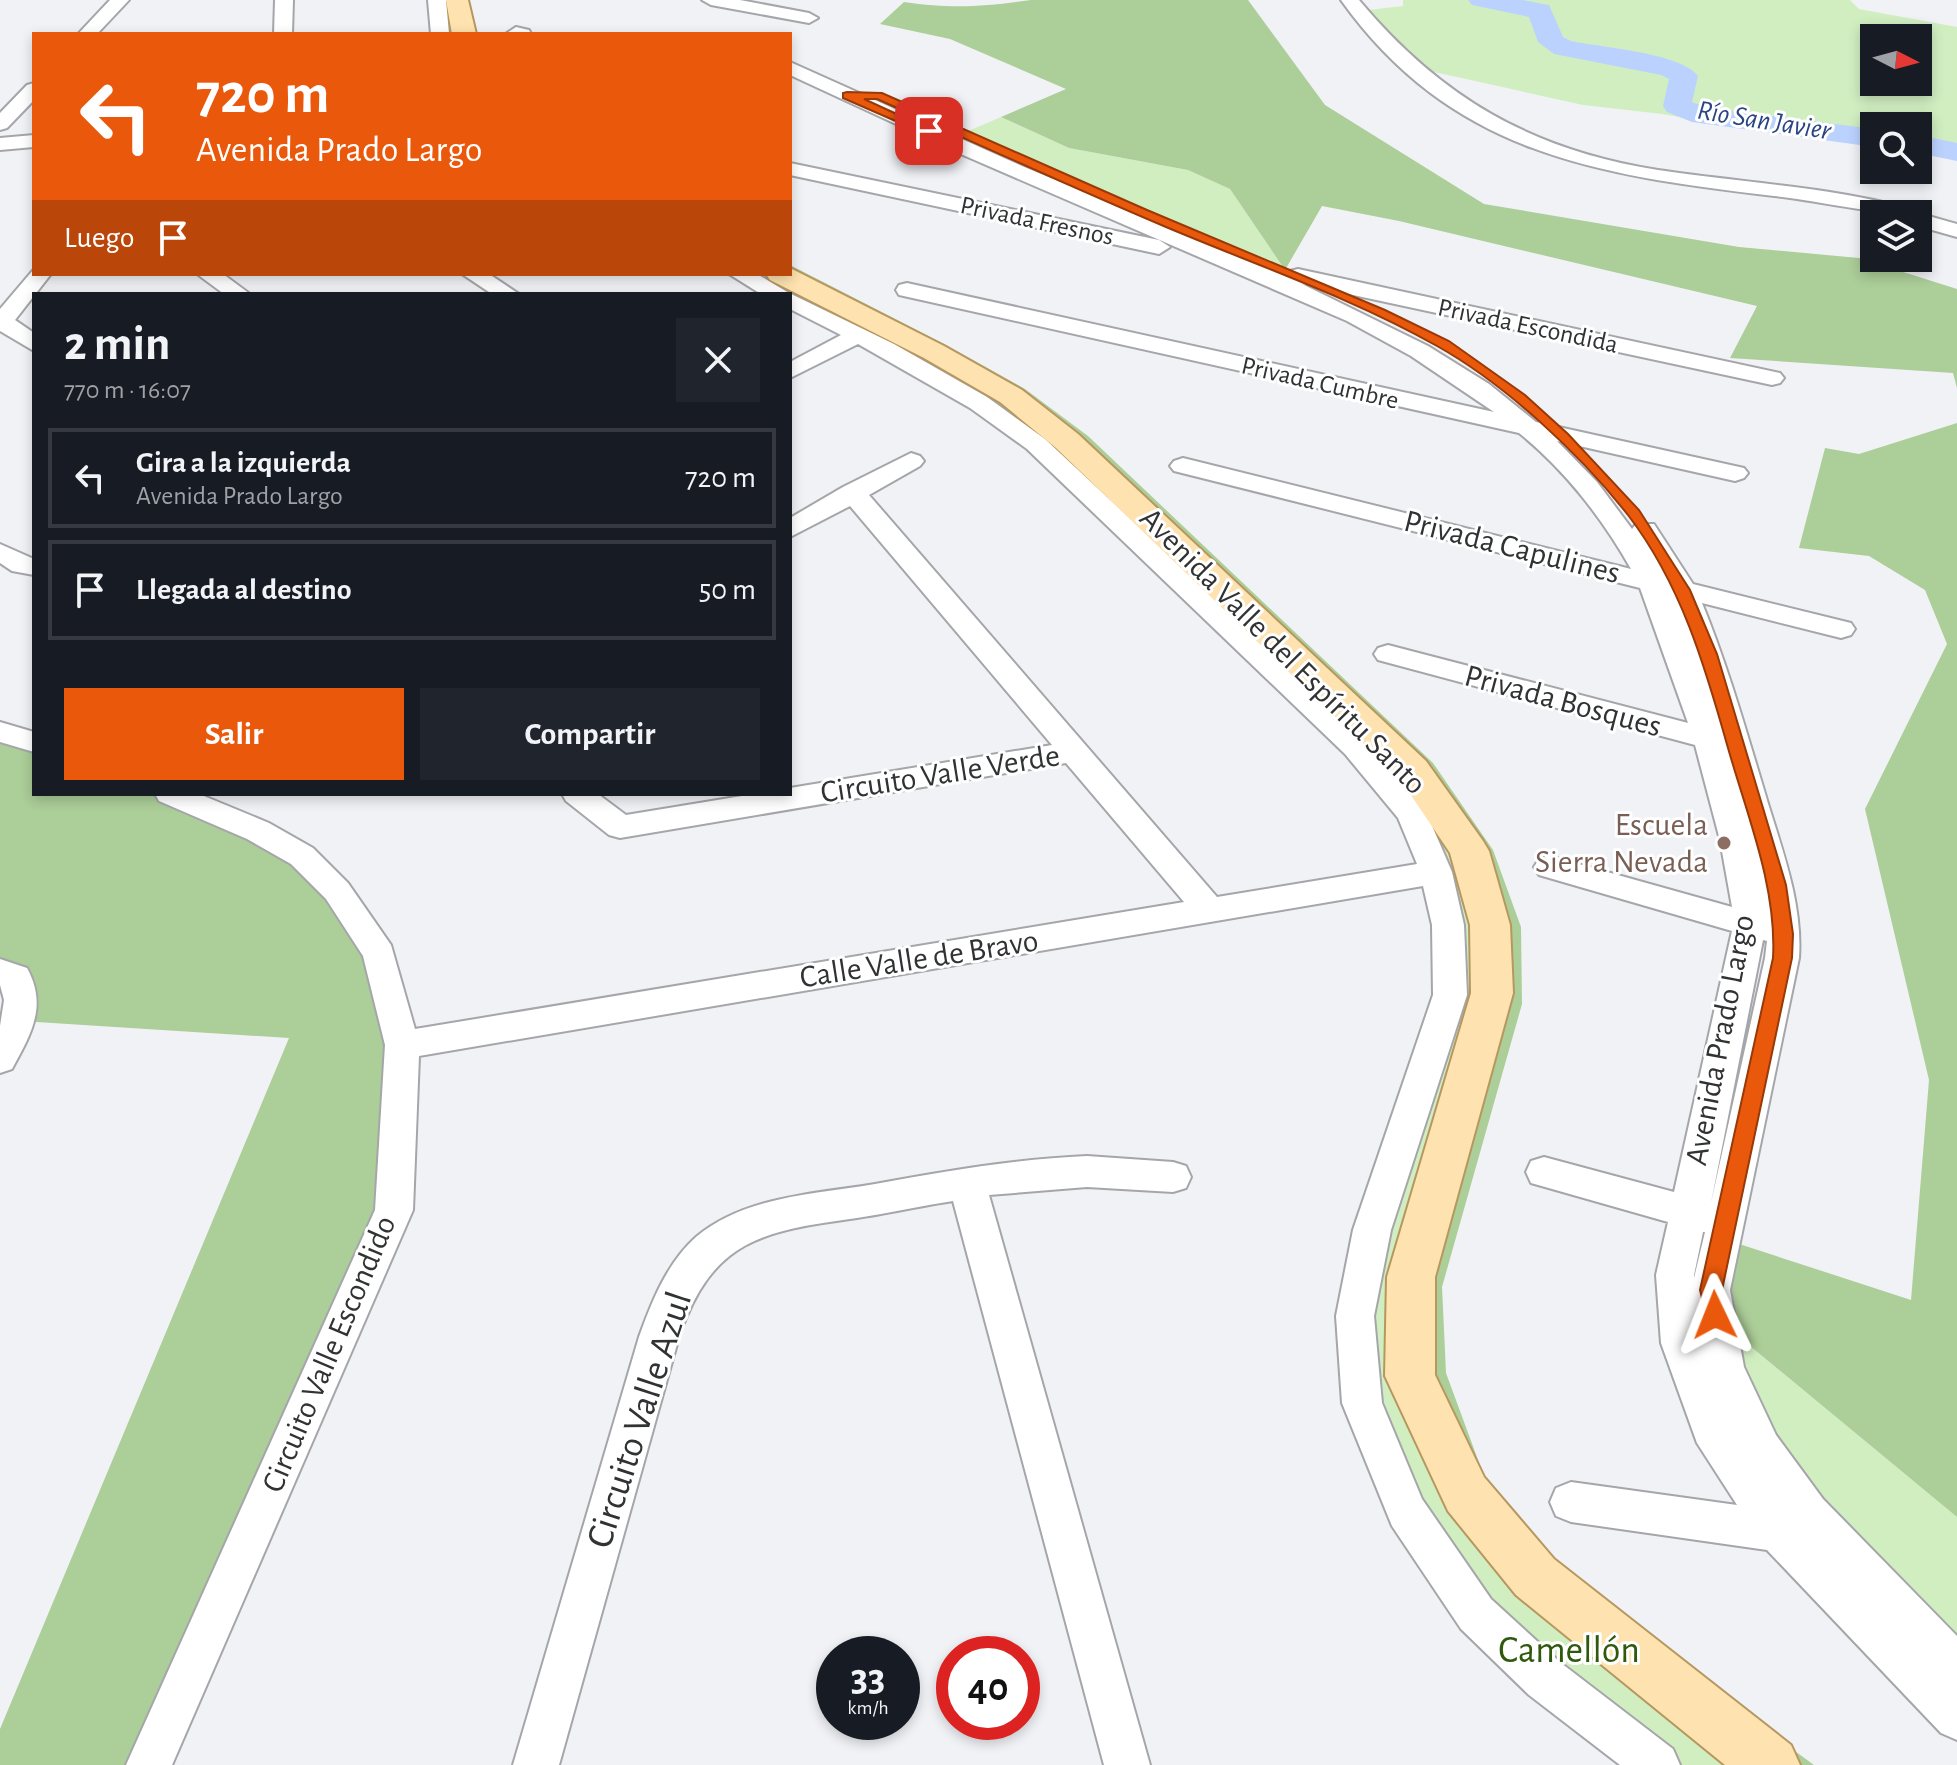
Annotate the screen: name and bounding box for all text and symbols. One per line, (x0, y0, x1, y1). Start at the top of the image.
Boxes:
north arrow (1860, 24, 1932, 96)
map controls (1860, 24, 1932, 272)
icon: left (64, 64, 168, 168)
text: 720 m (196, 67, 329, 123)
pin (895, 97, 963, 165)
water label: Río San Javier (1695, 97, 1834, 146)
icon: arrive (907, 109, 951, 153)
button: search (1860, 112, 1932, 184)
text: Avenida Prado Largo (196, 132, 482, 168)
street label: Privada Fresnos (958, 192, 1116, 250)
button: layers (1860, 200, 1932, 272)
icon: arrive (151, 216, 195, 260)
text: Luego (64, 223, 135, 253)
street label: Privada Escondida (1436, 294, 1620, 358)
button: close (676, 318, 760, 402)
text: 2 min (64, 321, 171, 369)
street label: Privada Cumbre (1239, 352, 1401, 414)
text: 770 m · 16:07 (64, 377, 191, 403)
text: Gira a la izquierda (136, 448, 351, 478)
icon: left (68, 456, 112, 500)
text: 720 m (685, 463, 756, 493)
text: Avenida Prado Largo (136, 483, 343, 509)
street label: Avenida Valle del Espíritu Santo (1134, 502, 1432, 800)
street label: Privada Capulines (1401, 505, 1623, 589)
icon: arrive (68, 568, 112, 612)
text: Llegada al destino (136, 575, 352, 605)
text: 50 m (699, 575, 756, 605)
street label: Privada Bosques (1461, 659, 1665, 743)
button: Salir (64, 688, 404, 780)
button: Compartir (420, 688, 760, 780)
street label: Circuito Valle Verde (818, 739, 1062, 809)
place label: Escuela Sierra Nevada (1535, 809, 1708, 878)
marker: Escuela Sierra Nevada (1715, 834, 1733, 852)
street label: Avenida Prado Largo (1680, 912, 1760, 1168)
street label: Calle Valle de Bravo (798, 924, 1040, 994)
street label: Circuito Valle Escondido (256, 1211, 402, 1497)
position arrow (1673, 1273, 1757, 1357)
street label: Circuito Valle Azul (581, 1287, 699, 1553)
park label: Camellón (1498, 1632, 1640, 1670)
speed limit sign: 40 (936, 1636, 1040, 1740)
text: 33 (851, 1658, 885, 1698)
text: km/h (847, 1698, 889, 1718)

